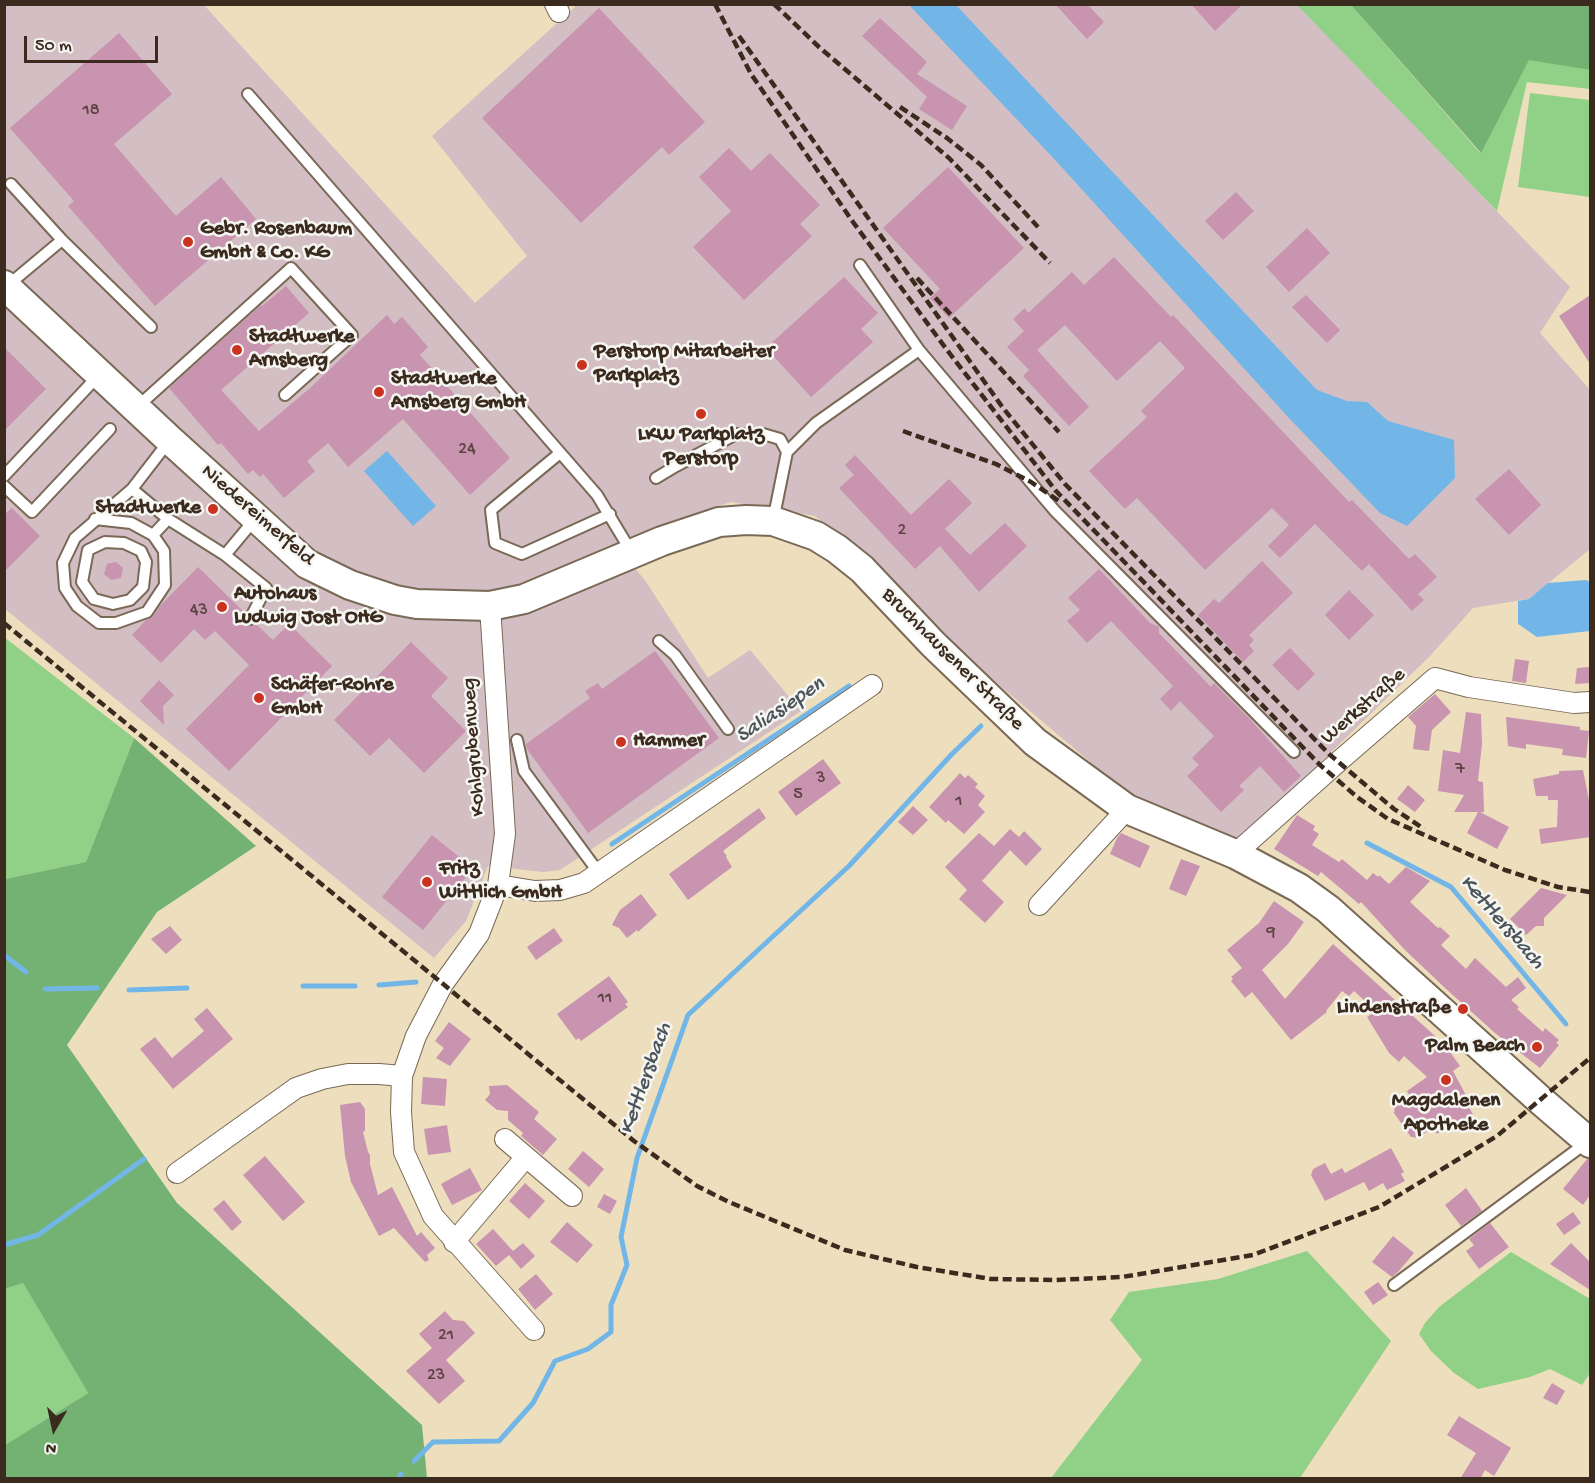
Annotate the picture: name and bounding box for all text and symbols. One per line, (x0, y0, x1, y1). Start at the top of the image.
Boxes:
scale bar (27, 24, 160, 62)
text: 50 m (35, 36, 72, 57)
house number: 18 (82, 100, 100, 122)
place label: Gebr. Rosenbaum GmbH & Co. KG (200, 217, 352, 267)
marker: Gebr. Rosenbaum GmbH & Co. KG (181, 235, 195, 249)
place label: Stadtwerke Arnsberg (249, 325, 355, 375)
place label: Perstorp Mitarbeiter Parkplatz (594, 340, 774, 390)
marker: Stadtwerke Arnsberg (230, 343, 244, 357)
marker: Perstorp Mitarbeiter Parkplatz (575, 358, 589, 372)
place label: Stadtwerke Arnsberg GmbH (391, 367, 526, 417)
marker: Stadtwerke Arnsberg GmbH (372, 385, 386, 399)
marker: LKW Parkplatz Perstorp (694, 407, 708, 421)
place label: LKW Parkplatz Perstorp (638, 423, 764, 473)
house number: 24 (458, 439, 476, 461)
street label: Niedereimerfeld (195, 460, 319, 572)
place label: Stadtwerke (95, 496, 201, 522)
marker: Stadtwerke (206, 502, 220, 516)
house number: 2 (898, 520, 906, 542)
place label: Autohaus Ludwig Jost OHG (234, 582, 383, 632)
street label: Bruchhausener Straße (875, 583, 1029, 737)
house number: 43 (190, 600, 208, 622)
marker: Autohaus Ludwig Jost OHG (215, 600, 229, 614)
street label: Werkstraße (1316, 663, 1412, 751)
water label: Saliasiepen (732, 672, 830, 750)
place label: Schäfer-Rohre GmbH (271, 673, 394, 723)
street label: Kohlgrubenweg (458, 677, 492, 817)
marker: Schäfer-Rohre GmbH (252, 691, 266, 705)
place label: Hammer (633, 729, 705, 755)
marker: Hammer (614, 735, 628, 749)
house number: 7 (1455, 759, 1465, 781)
house number: 3 (816, 768, 826, 790)
house number: 5 (793, 784, 803, 806)
house number: 1 (955, 791, 963, 813)
place label: Fritz Wittlich GmbH (439, 857, 562, 907)
water label: Kettlersbach (1453, 870, 1549, 976)
marker: Fritz Wittlich GmbH (420, 875, 434, 889)
house number: 9 (1266, 922, 1276, 944)
house number: 11 (598, 988, 612, 1010)
place label: Lindenstraße (1337, 996, 1451, 1022)
marker: Lindenstraße (1456, 1002, 1470, 1016)
water label: Kettlersbach (615, 1020, 679, 1138)
place label: Palm Beach (1426, 1034, 1525, 1060)
marker: Palm Beach (1530, 1040, 1544, 1054)
marker: Magdalenen Apotheke (1439, 1073, 1453, 1087)
place label: Magdalenen Apotheke (1392, 1089, 1500, 1139)
house number: 21 (438, 1325, 454, 1347)
house number: 23 (427, 1365, 445, 1387)
north arrow (24, 1399, 84, 1459)
text: N (44, 1437, 58, 1457)

